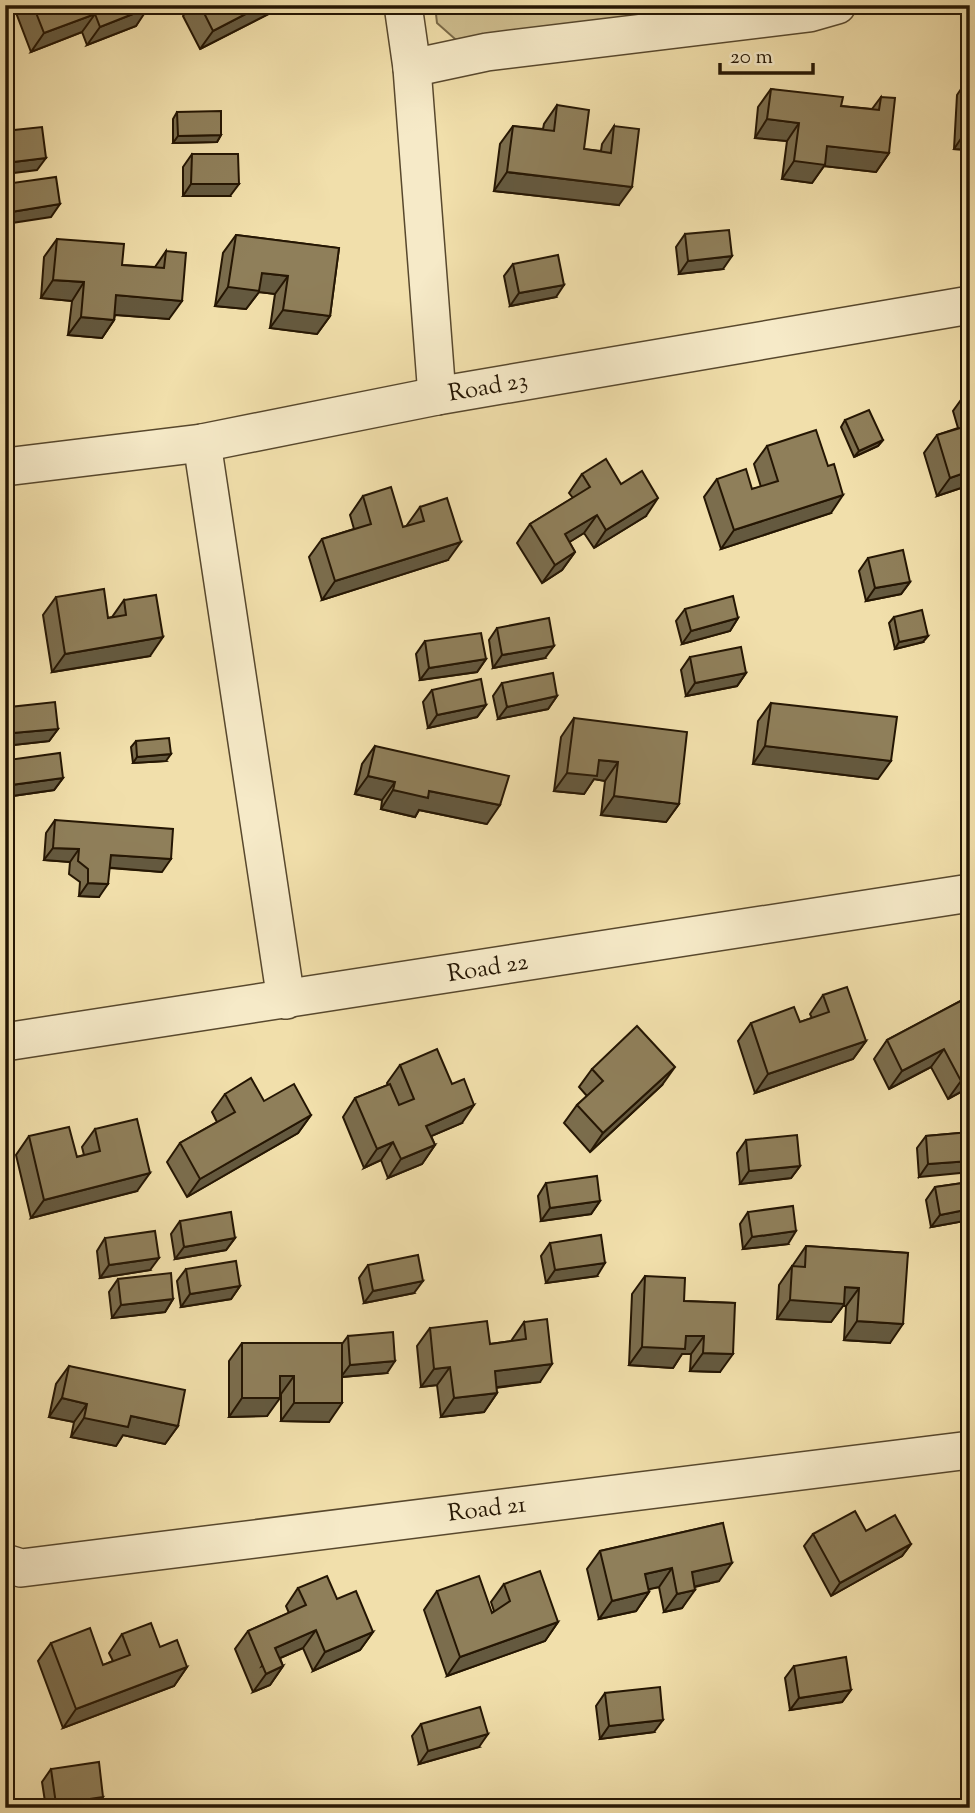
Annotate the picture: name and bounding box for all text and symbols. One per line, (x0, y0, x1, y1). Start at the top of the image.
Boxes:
scale bar (720, 32, 812, 76)
text: 20 m (730, 43, 773, 73)
street label: Road 23 (446, 364, 530, 412)
street label: Road 22 (445, 946, 531, 992)
street label: Road 21 (446, 1488, 528, 1532)

